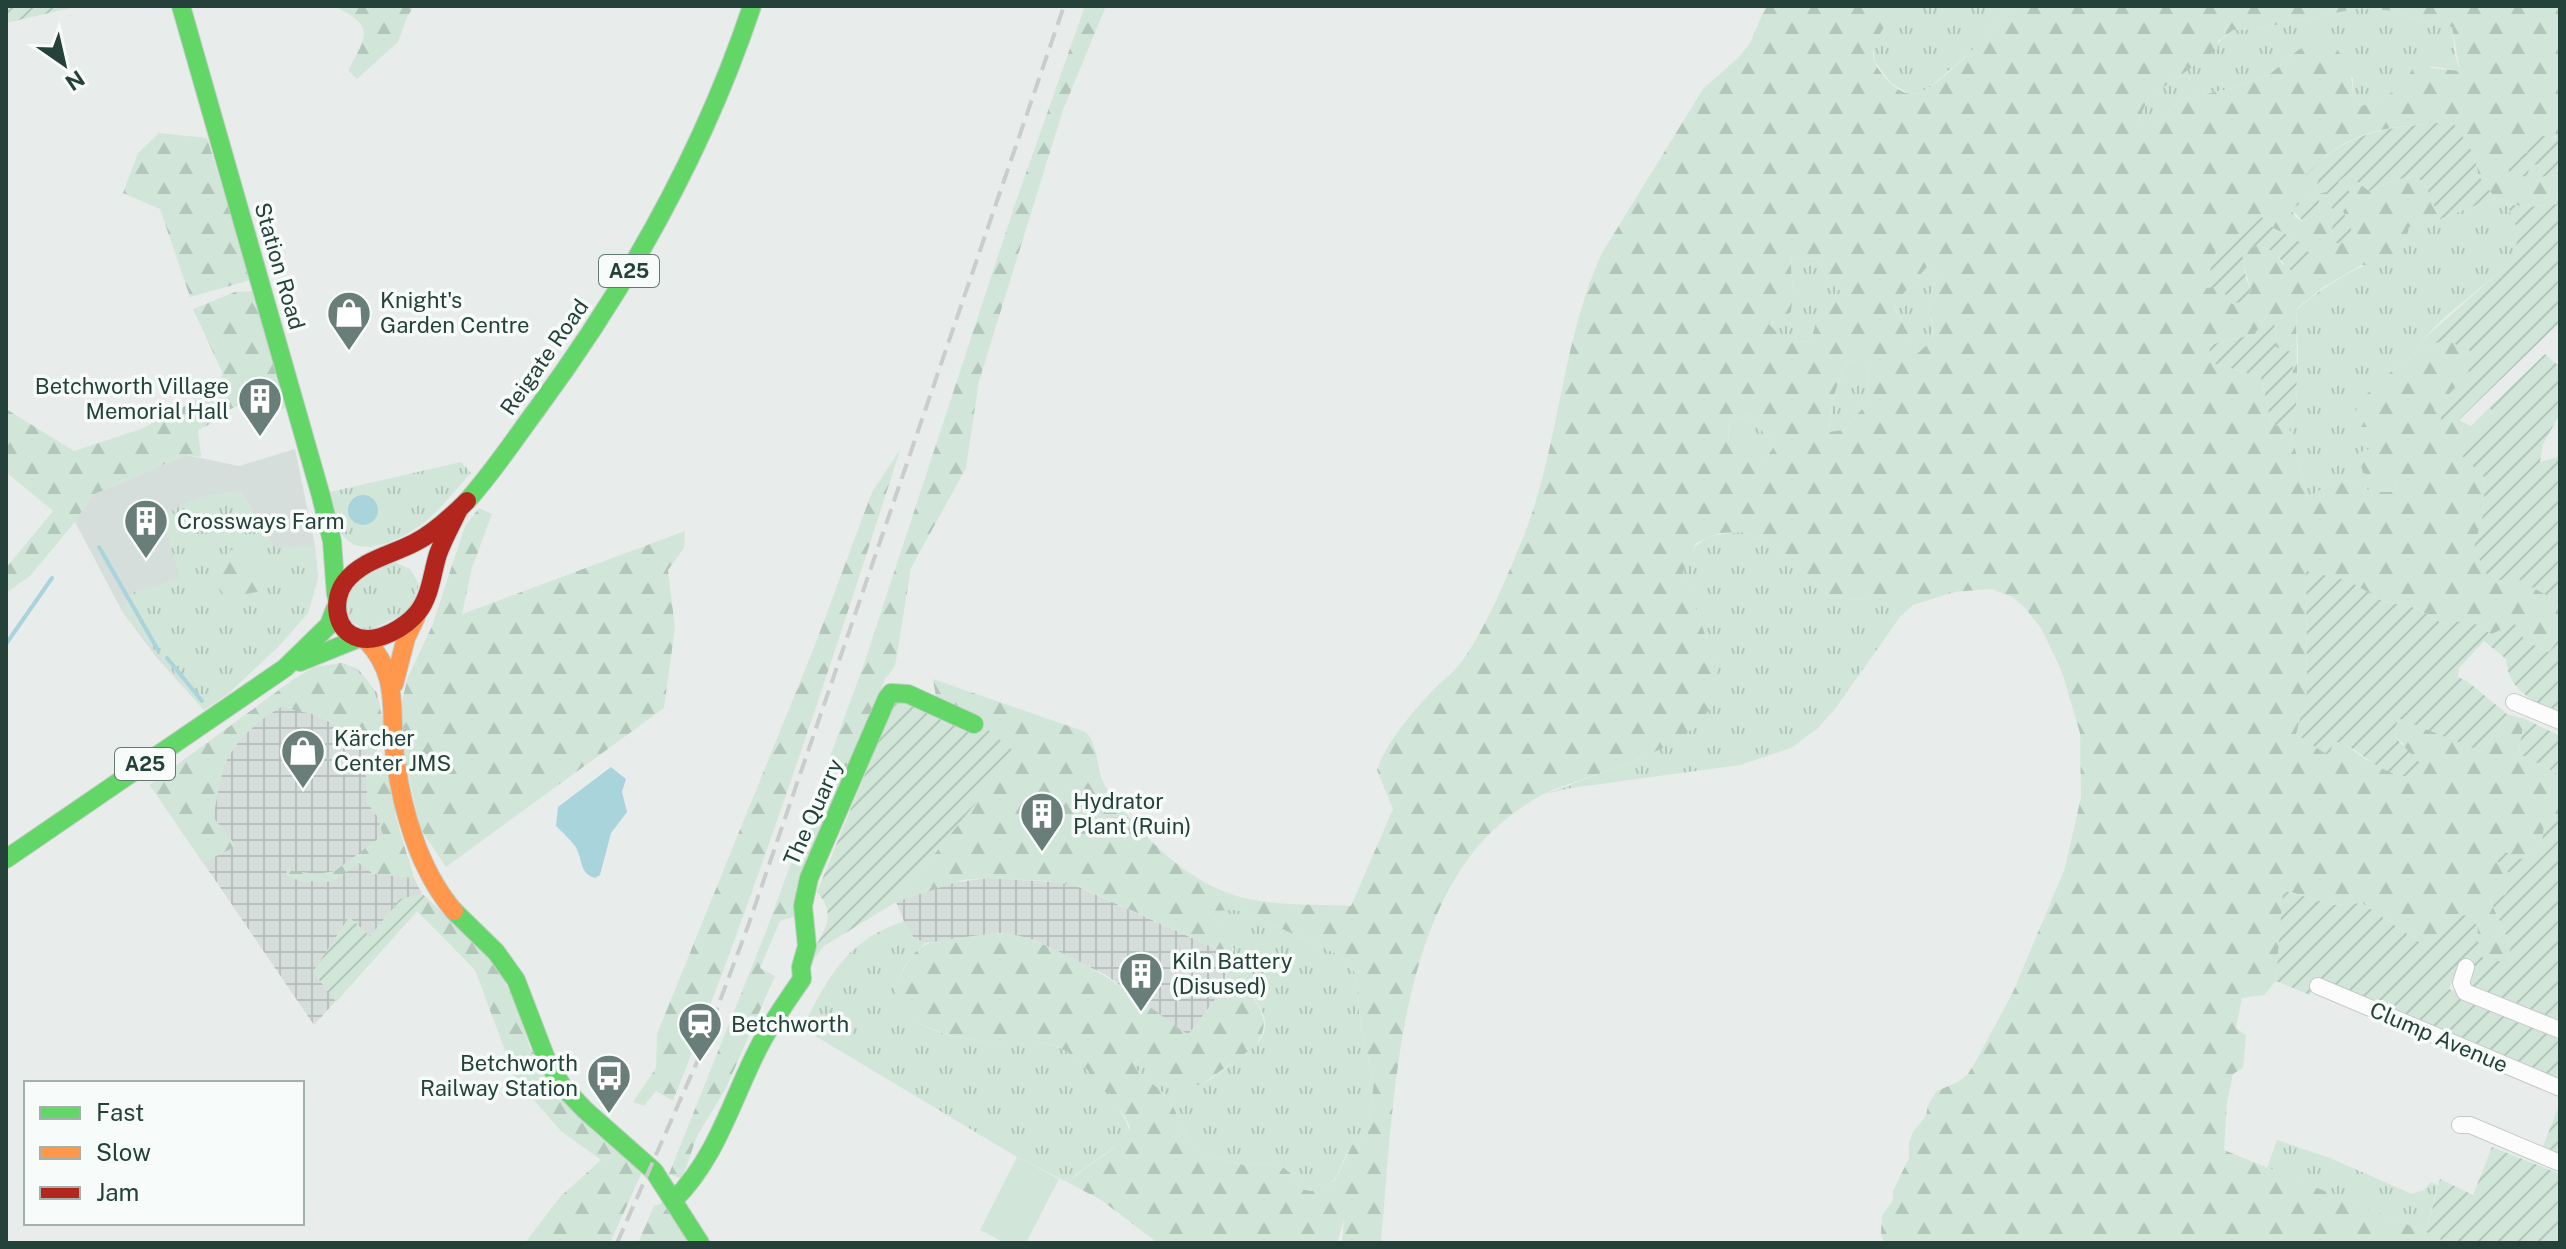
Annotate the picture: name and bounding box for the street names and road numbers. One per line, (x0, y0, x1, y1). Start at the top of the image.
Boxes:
street label: Station Road (249, 199, 311, 333)
road number: A25 (599, 255, 659, 287)
street label: Reigate Road (494, 294, 594, 420)
road number: A25 (115, 748, 175, 780)
street label: The Quarry (778, 754, 848, 869)
street label: Clump Avenue (2366, 996, 2512, 1078)

